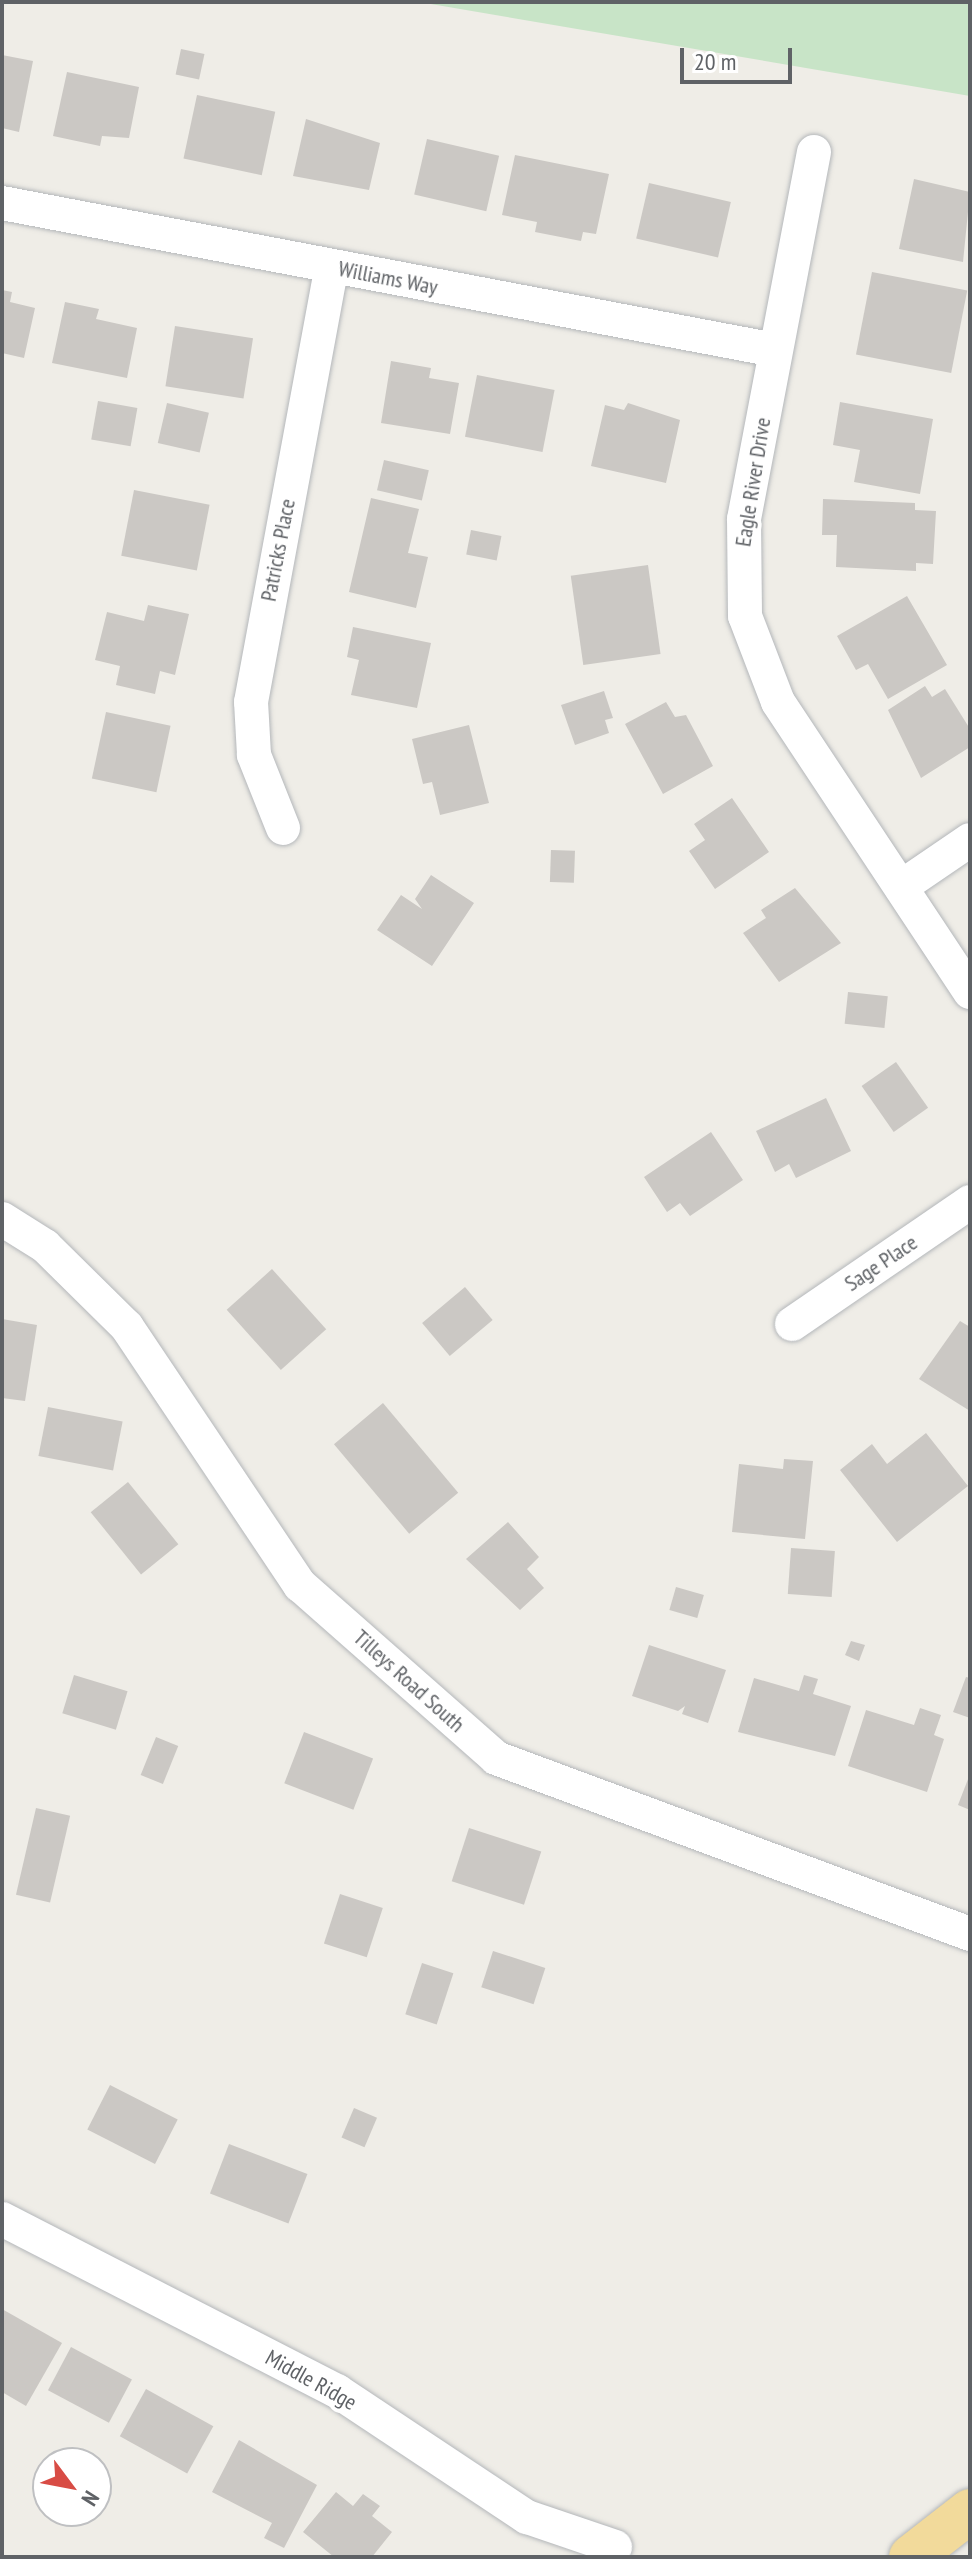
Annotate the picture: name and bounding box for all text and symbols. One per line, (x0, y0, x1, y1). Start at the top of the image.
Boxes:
scale bar (684, 32, 796, 82)
text: 20 m (694, 46, 736, 77)
street label: Williams Way (336, 255, 440, 301)
street label: Eagle River Drive (730, 416, 776, 548)
street label: Patricks Place (255, 497, 301, 603)
street label: Sage Place (840, 1229, 922, 1297)
street label: Tilleys Road South (348, 1624, 470, 1738)
street label: Middle Ridge (261, 2344, 361, 2416)
north arrow (32, 2447, 112, 2527)
text: N (76, 2486, 106, 2511)

